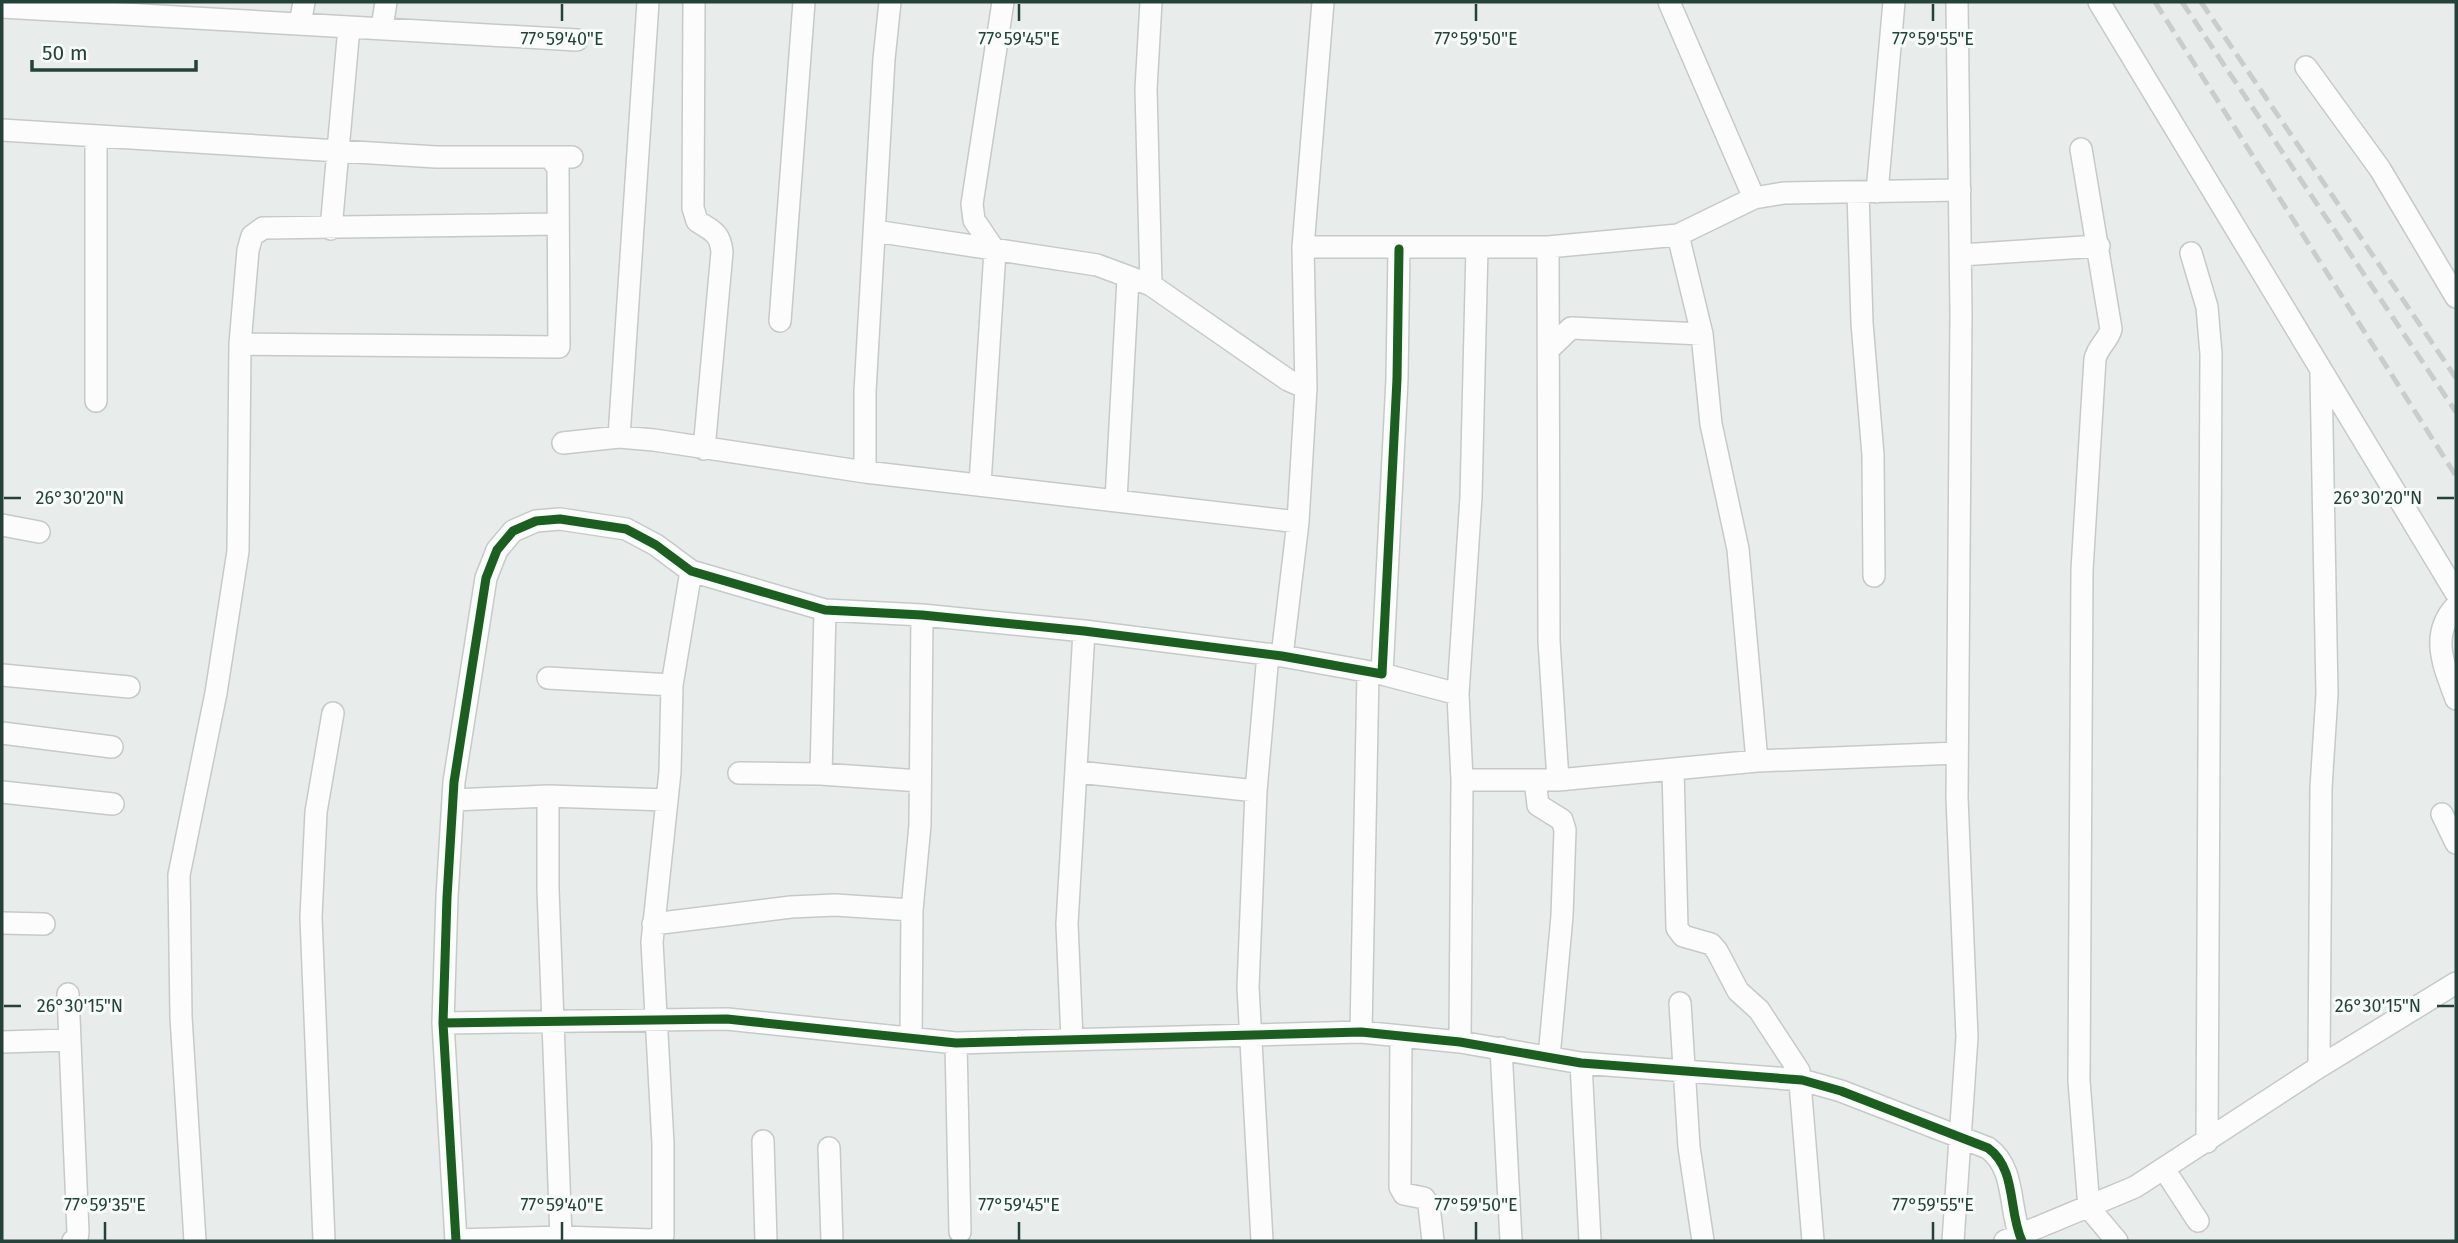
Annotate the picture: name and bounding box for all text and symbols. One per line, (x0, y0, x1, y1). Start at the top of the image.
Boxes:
scale bar (32, 28, 196, 72)
text: 77°59'40"E (520, 28, 604, 50)
text: 77°59'45"E (978, 28, 1060, 50)
text: 77°59'50"E (1434, 28, 1518, 50)
text: 77°59'55"E (1892, 28, 1974, 50)
text: 50 m (42, 40, 88, 66)
text: 26°30'20"N (36, 487, 124, 509)
text: 26°30'20"N (2334, 487, 2422, 509)
text: 26°30'15"N (37, 995, 123, 1017)
text: 26°30'15"N (2335, 995, 2421, 1017)
text: 77°59'35"E (64, 1194, 146, 1216)
text: 77°59'40"E (520, 1194, 604, 1216)
text: 77°59'45"E (978, 1194, 1060, 1216)
text: 77°59'50"E (1434, 1194, 1518, 1216)
text: 77°59'55"E (1892, 1194, 1974, 1216)

